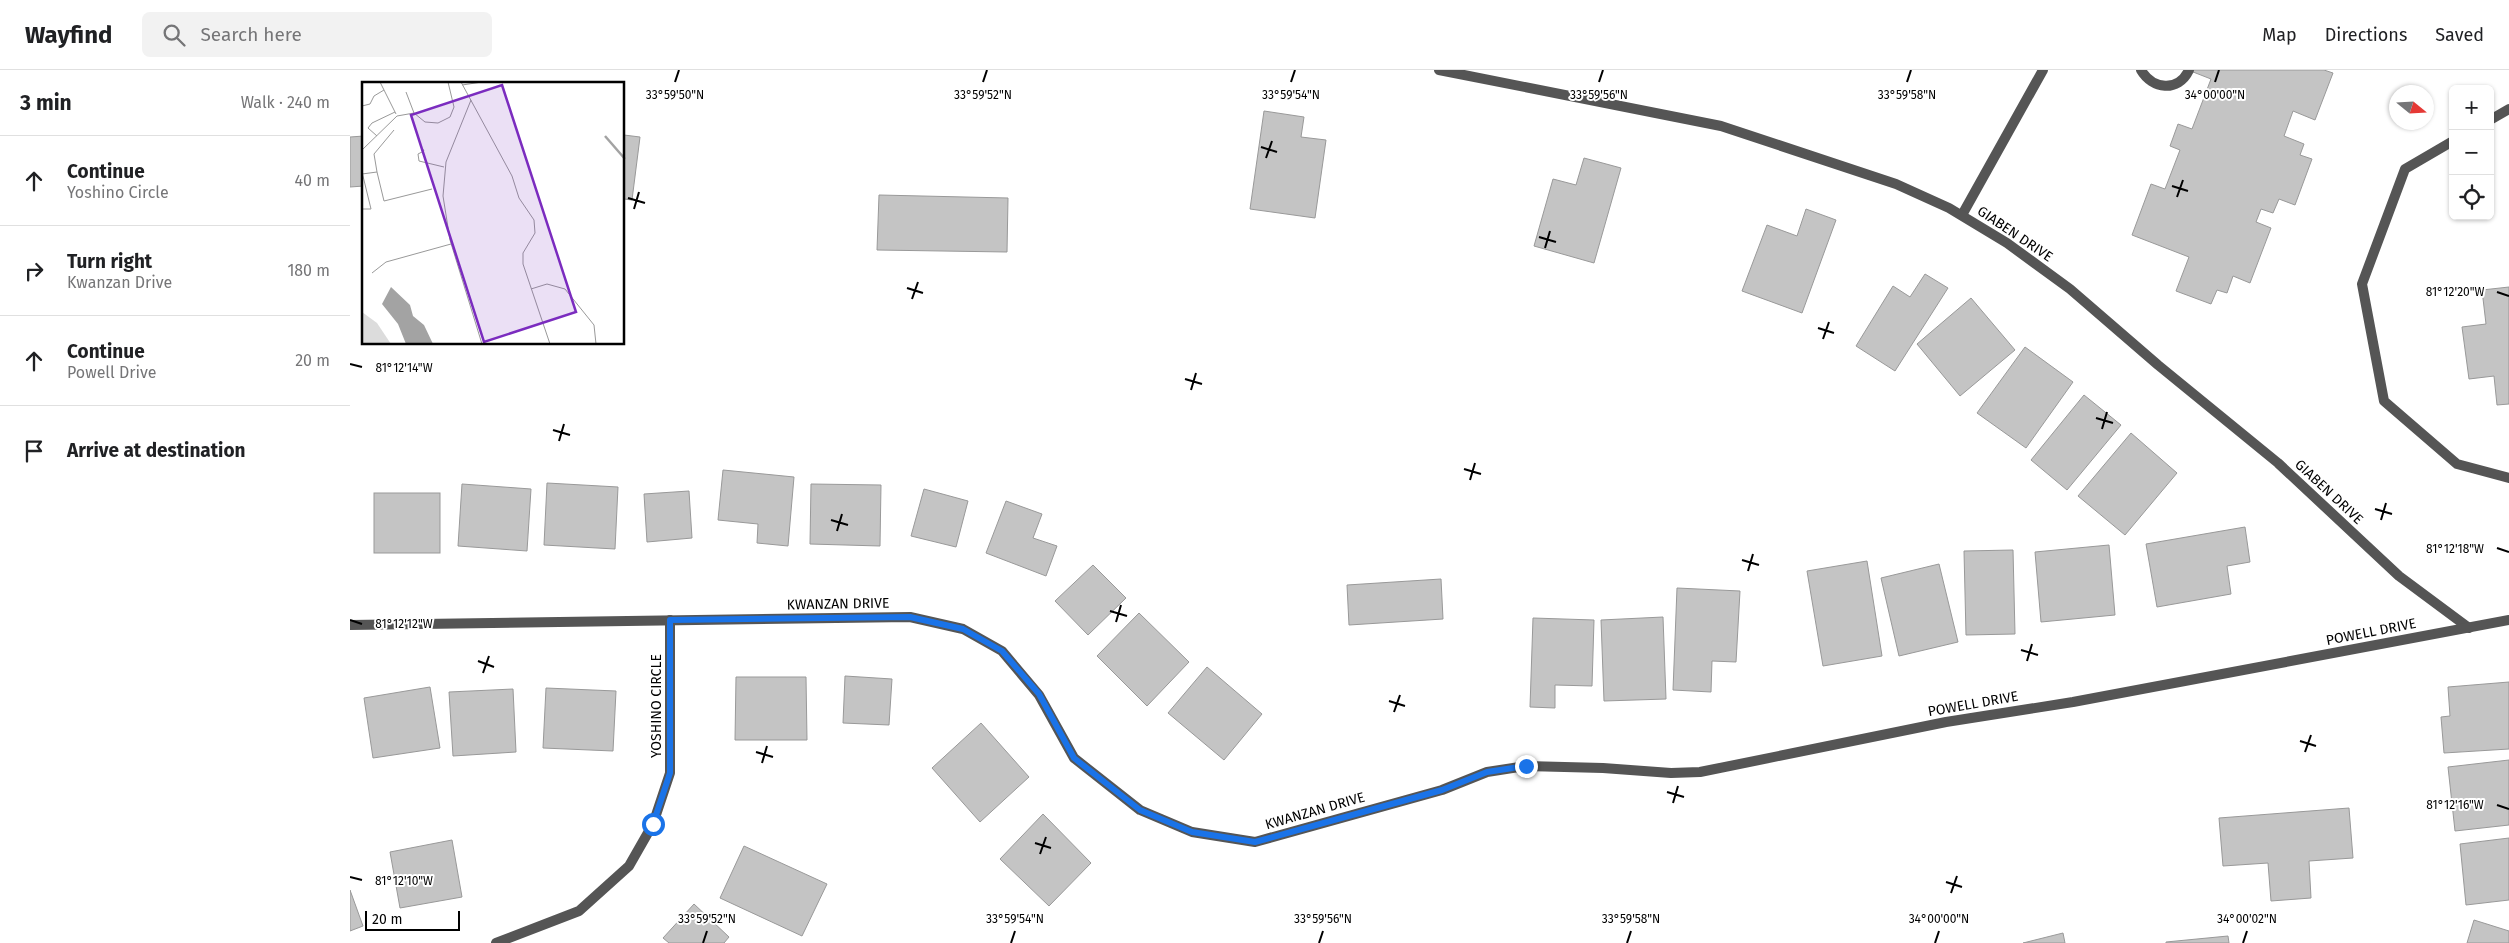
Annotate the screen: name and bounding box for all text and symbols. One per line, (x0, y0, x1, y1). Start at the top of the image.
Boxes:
search box (142, 12, 492, 57)
text: Wayfind (25, 21, 112, 49)
icon: search (160, 21, 188, 49)
text: Search here (200, 23, 302, 46)
text: Map (2262, 24, 2297, 46)
text: Directions (2325, 24, 2407, 46)
text: Saved (2435, 24, 2484, 46)
inset map (362, 82, 625, 345)
north arrow (2389, 85, 2434, 130)
map controls (2449, 85, 2494, 220)
button: + (2449, 85, 2494, 130)
text: 33°59'50"N (646, 88, 704, 102)
text: 33°59'52"N (954, 88, 1012, 102)
text: 33°59'54"N (1262, 88, 1320, 102)
text: 33°59'56"N (1570, 88, 1628, 102)
text: 33°59'58"N (1878, 88, 1936, 102)
text: 34°00'00"N (2185, 88, 2245, 102)
text: 3 min (20, 90, 72, 116)
text: Walk · 240 m (241, 93, 330, 112)
button: − (2449, 130, 2494, 175)
text: Continue (67, 160, 145, 183)
icon: ahead (20, 167, 48, 195)
text: 40 m (295, 171, 330, 190)
button: locate (2449, 175, 2494, 220)
text: Yoshino Circle (67, 183, 169, 202)
street label: GIABEN DRIVE (1974, 203, 2056, 265)
text: Turn right (67, 250, 152, 273)
icon: right (20, 257, 48, 285)
text: 180 m (287, 261, 330, 280)
text: Kwanzan Drive (67, 273, 172, 292)
text: 81°12'20"W (2426, 285, 2484, 299)
text: Continue (67, 340, 145, 363)
icon: ahead (20, 347, 48, 375)
text: 20 m (295, 351, 330, 370)
text: 81°12'14"W (375, 361, 433, 375)
text: Powell Drive (67, 363, 157, 382)
icon: arrive (20, 437, 48, 465)
text: Arrive at destination (67, 439, 246, 462)
street label: GIABEN DRIVE (2291, 456, 2367, 528)
text: 81°12'18"W (2426, 542, 2484, 556)
street label: KWANZAN DRIVE (786, 595, 890, 613)
street label: POWELL DRIVE (2325, 615, 2417, 649)
text: 81°12'12"W (375, 617, 433, 631)
street label: YOSHINO CIRCLE (648, 654, 665, 758)
street label: POWELL DRIVE (1927, 688, 2019, 720)
route end (1515, 755, 1538, 778)
street label: KWANZAN DRIVE (1263, 789, 1367, 833)
text: 81°12'16"W (2426, 798, 2484, 812)
route start (642, 813, 665, 836)
text: 81°12'10"W (375, 874, 433, 888)
scale bar (365, 908, 460, 931)
text: 20 m (372, 911, 402, 928)
text: 33°59'52"N (678, 912, 736, 926)
text: 33°59'54"N (986, 912, 1044, 926)
text: 33°59'56"N (1294, 912, 1352, 926)
text: 33°59'58"N (1602, 912, 1660, 926)
text: 34°00'00"N (1909, 912, 1969, 926)
text: 34°00'02"N (2217, 912, 2277, 926)

